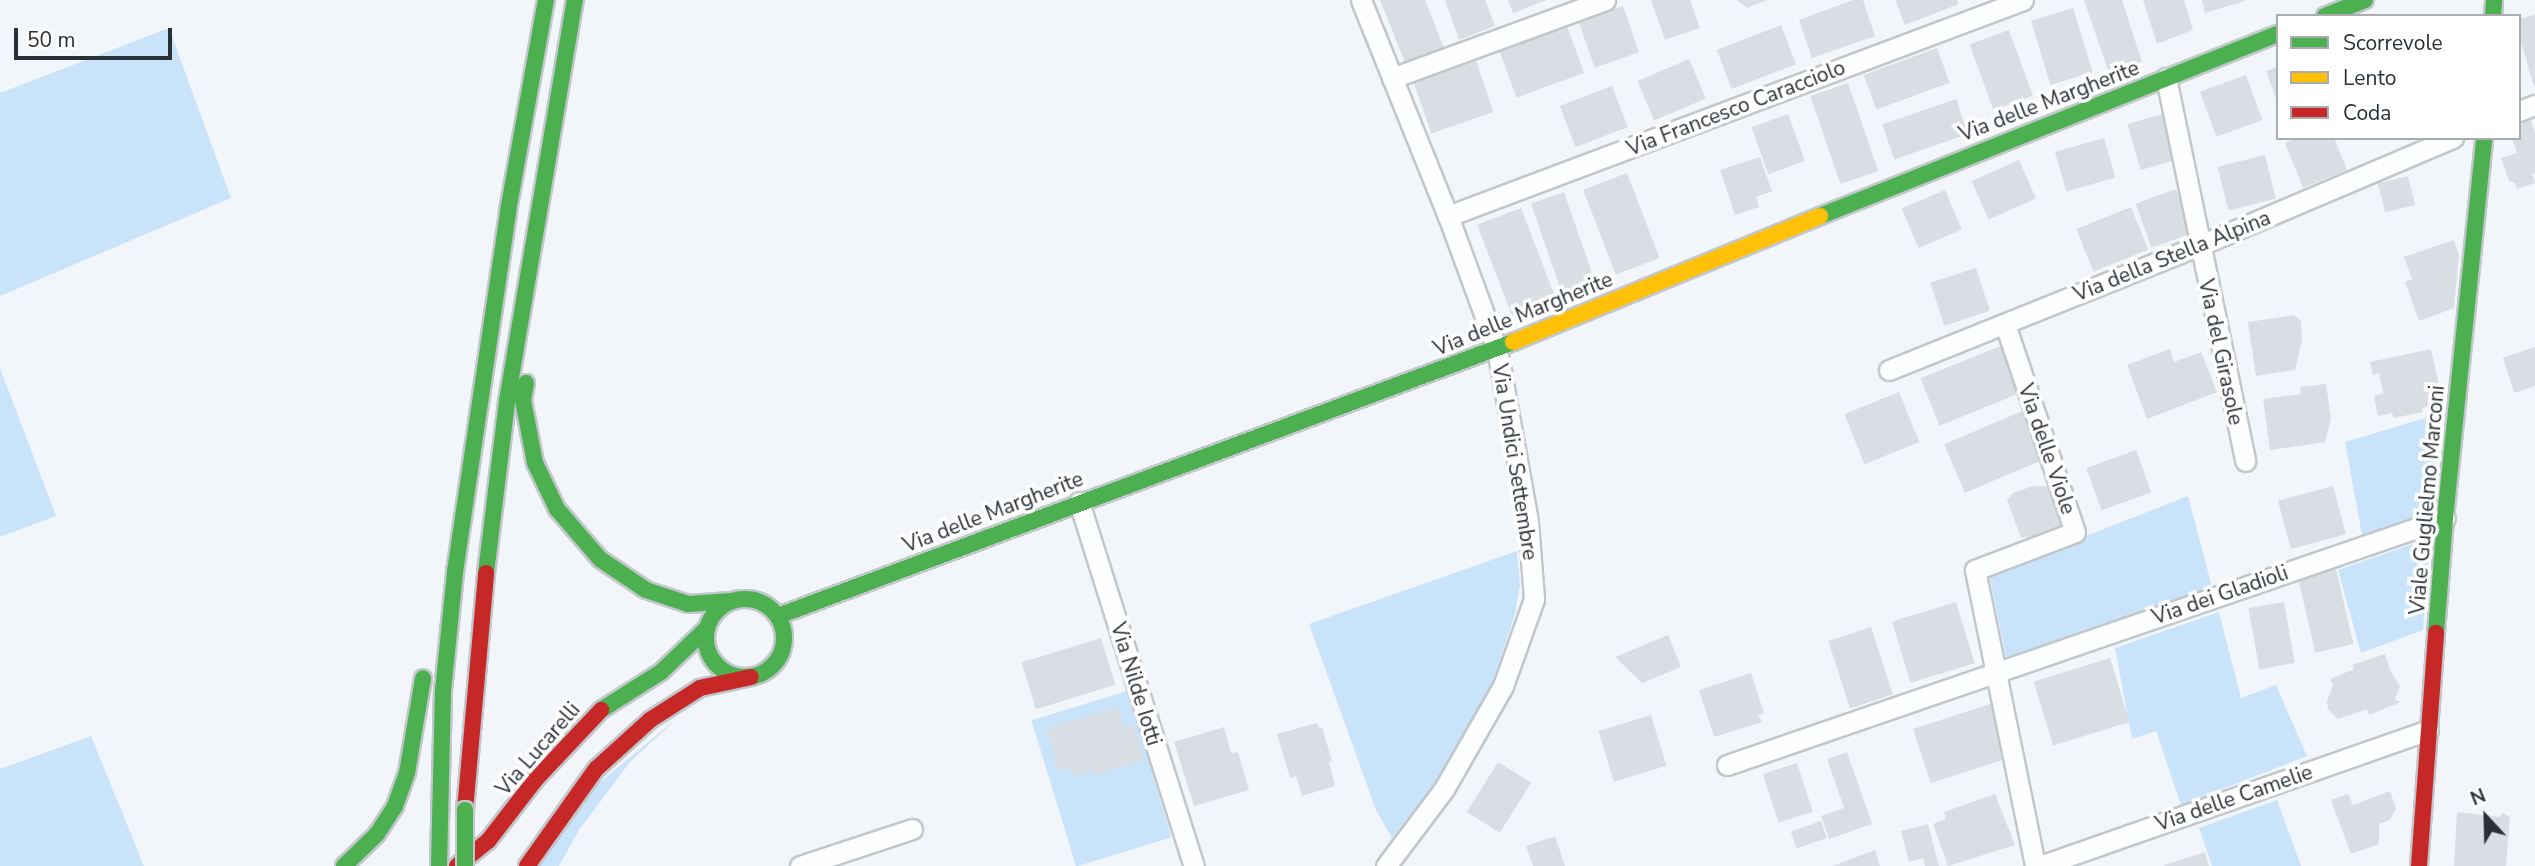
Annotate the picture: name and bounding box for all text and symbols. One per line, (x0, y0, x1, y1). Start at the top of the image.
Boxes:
scale bar (18, 14, 175, 58)
legend (2276, 14, 2521, 140)
text: 50 m (27, 26, 76, 54)
text: Scorrevole (2343, 29, 2443, 57)
street label: Via Francesco Caracciolo (1623, 55, 1849, 161)
street label: Via delle Margherite (1955, 55, 2143, 147)
text: Lento (2343, 64, 2396, 92)
text: Coda (2343, 99, 2391, 127)
street label: Via della Stella Alpina (2070, 205, 2274, 307)
street label: Via delle Margherite (1430, 267, 1616, 361)
street label: Via del Girasole (2193, 277, 2249, 427)
street label: Via Undici Settembre (1487, 362, 1543, 562)
street label: Via delle Viole (2013, 380, 2081, 518)
street label: Viale Guglielmo Marconi (2404, 384, 2450, 616)
street label: Via delle Margherite (899, 466, 1087, 558)
street label: Via dei Gladioli (2149, 560, 2291, 630)
street label: Via Nilde Iotti (1105, 619, 1167, 749)
street label: Via Lucarelli (491, 697, 585, 801)
street label: Via delle Camelie (2152, 759, 2316, 837)
north arrow (2451, 782, 2521, 852)
text: N (2467, 783, 2490, 812)

